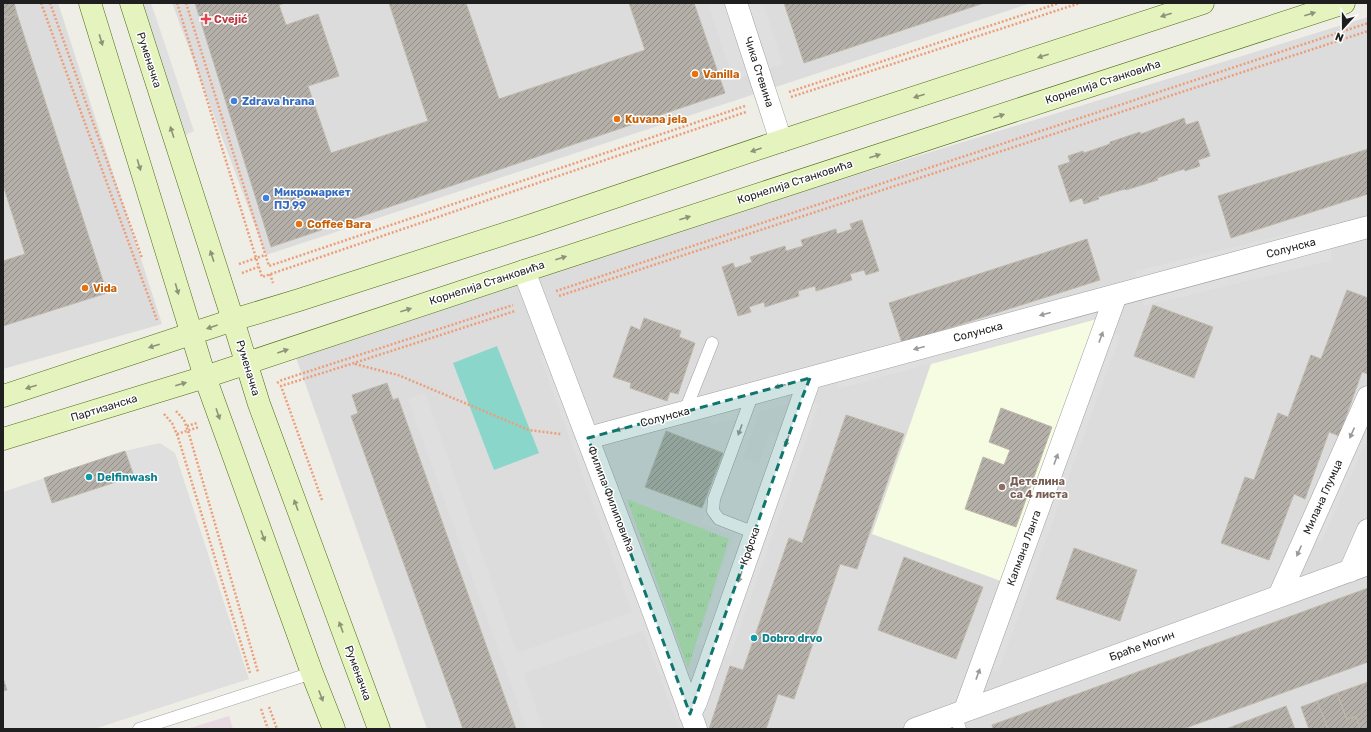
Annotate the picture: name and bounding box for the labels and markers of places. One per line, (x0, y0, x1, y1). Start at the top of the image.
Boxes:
place label: Cvejić (214, 13, 248, 26)
marker: Cvejić (201, 14, 211, 24)
place label: Vanilla (703, 68, 739, 81)
marker: Vanilla (690, 69, 700, 79)
place label: Zdrava hrana (242, 95, 314, 108)
marker: Zdrava hrana (229, 96, 239, 106)
place label: Kuvana jela (625, 113, 687, 126)
marker: Kuvana jela (612, 114, 622, 124)
place label: Микромаркет ПЈ 99 (274, 186, 351, 212)
marker: Микромаркет ПЈ 99 (261, 193, 271, 203)
place label: Coffee Bara (307, 218, 371, 231)
marker: Coffee Bara (294, 219, 304, 229)
place label: Vida (93, 282, 117, 295)
marker: Vida (80, 283, 90, 293)
place label: Delfinwash (97, 471, 158, 484)
marker: Delfinwash (84, 472, 94, 482)
place label: Детелина са 4 листа (1010, 475, 1068, 501)
marker: Детелина са 4 листа (997, 482, 1007, 492)
place label: Dobro drvo (762, 632, 823, 645)
marker: Dobro drvo (749, 633, 759, 643)

